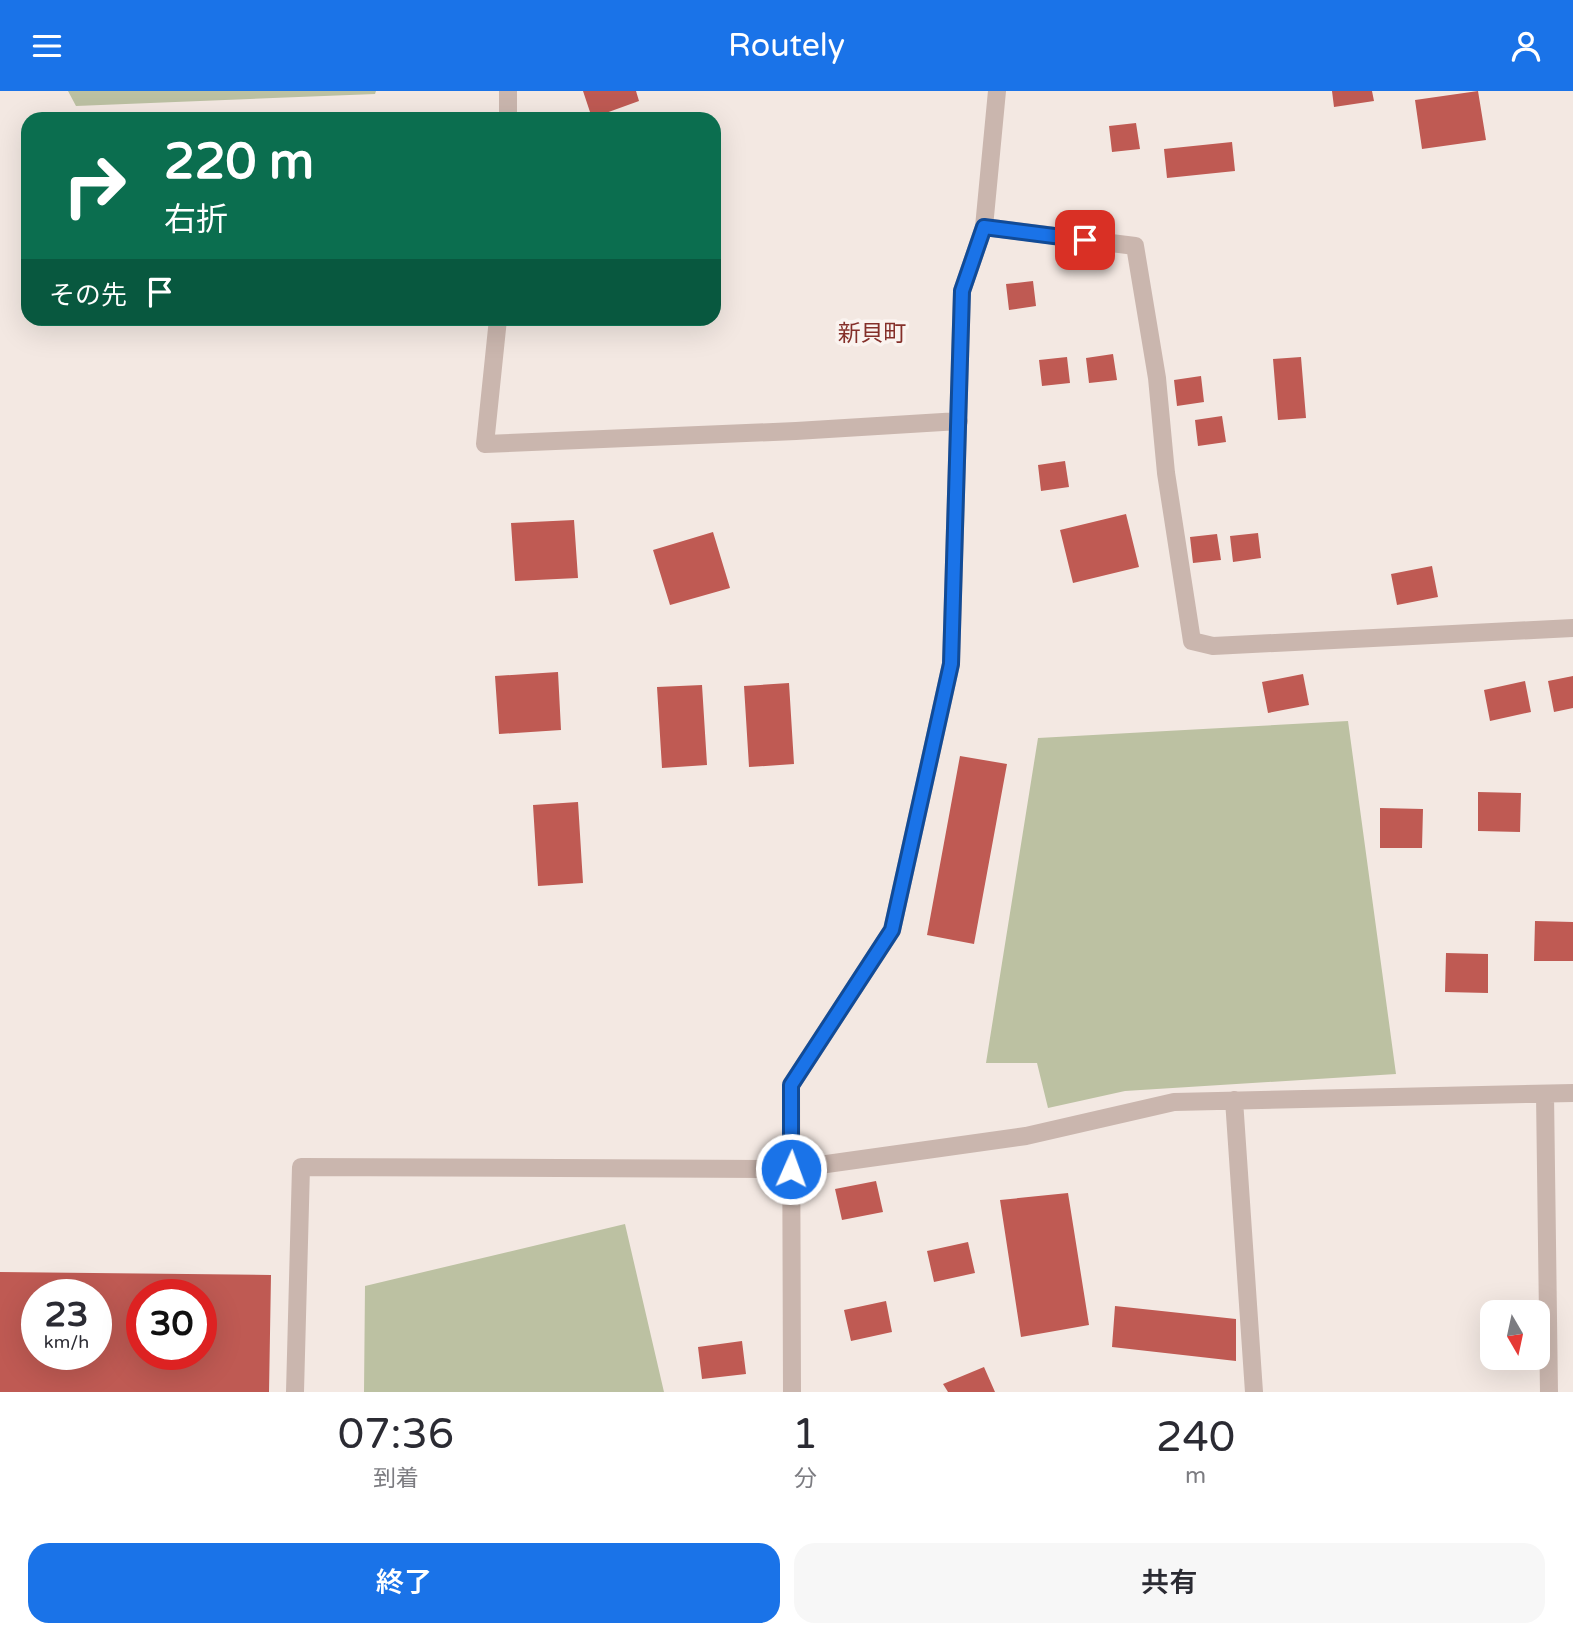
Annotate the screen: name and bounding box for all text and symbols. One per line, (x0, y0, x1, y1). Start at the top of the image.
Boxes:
icon: menu (28, 27, 66, 65)
text: Routely (728, 27, 845, 65)
icon: person (1507, 27, 1545, 65)
text: 220 m (164, 133, 314, 192)
icon: right (49, 140, 140, 231)
text: 右折 (164, 201, 228, 239)
pin (1055, 210, 1115, 270)
icon: arrive (1066, 221, 1104, 259)
icon: arrive (141, 273, 179, 311)
text: その先 (49, 280, 127, 311)
district label: 新貝町 (838, 320, 907, 348)
position arrow (754, 1132, 828, 1206)
speed limit sign: 30 (126, 1279, 217, 1370)
text: 23 (45, 1294, 88, 1336)
north arrow (1480, 1300, 1550, 1370)
map controls (1480, 1300, 1550, 1370)
text: km/h (44, 1331, 89, 1353)
text: 07:36 (338, 1409, 454, 1460)
text: 1 (792, 1409, 818, 1460)
text: 240 (1156, 1412, 1235, 1463)
text: m (1185, 1462, 1206, 1490)
text: 到着 (373, 1465, 419, 1493)
text: 分 (794, 1465, 817, 1493)
button: 終了 (28, 1543, 780, 1623)
button: 共有 (794, 1543, 1545, 1623)

